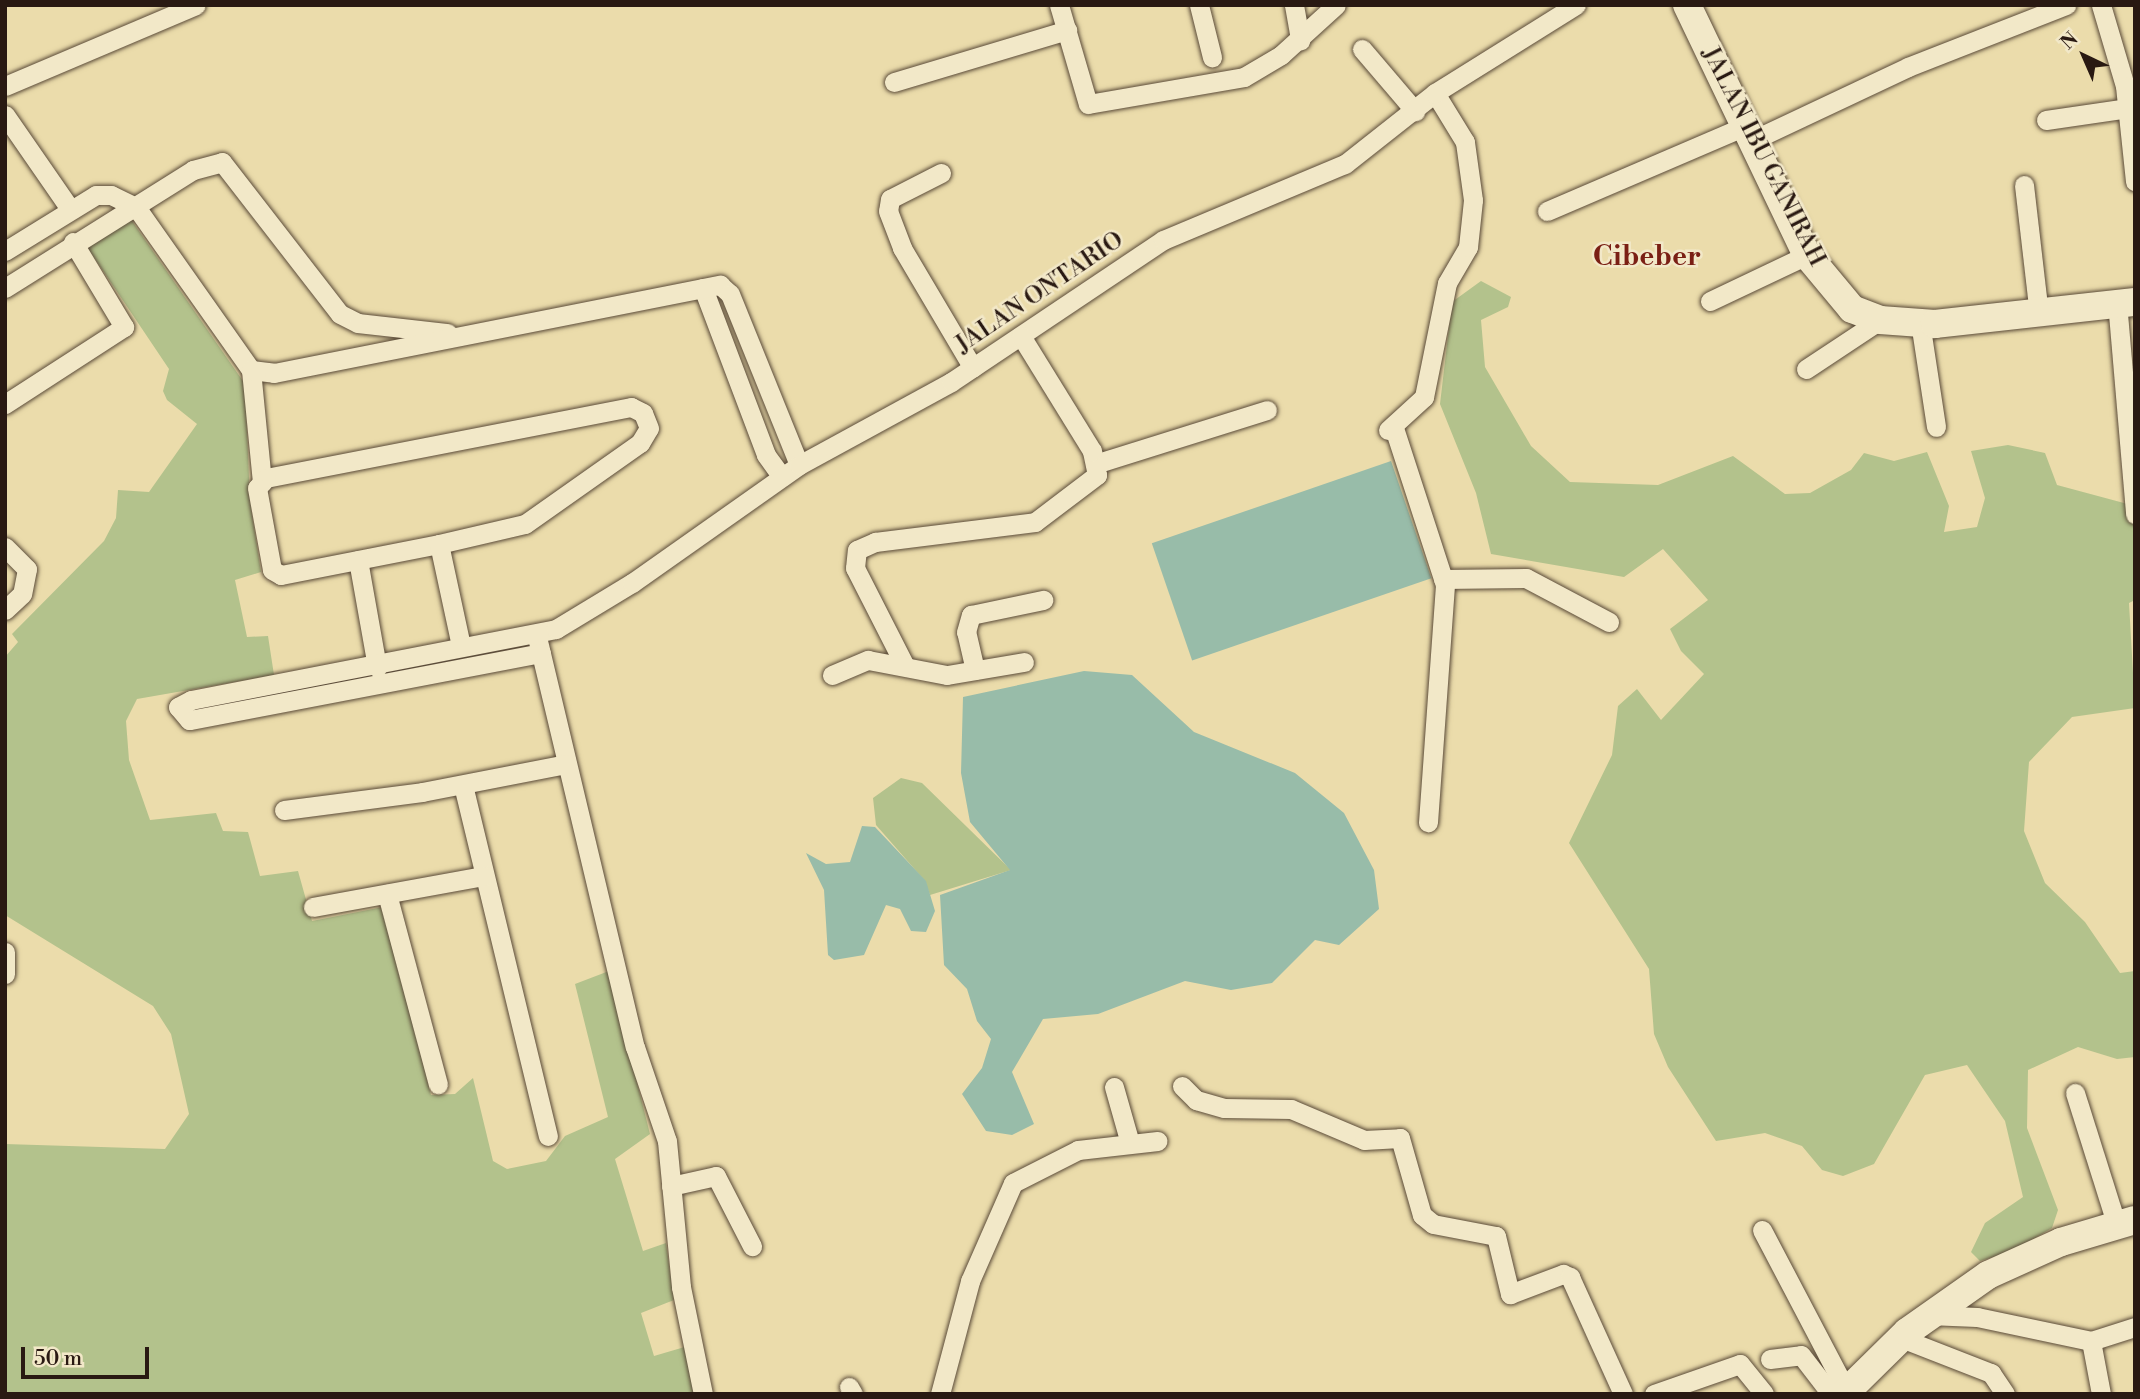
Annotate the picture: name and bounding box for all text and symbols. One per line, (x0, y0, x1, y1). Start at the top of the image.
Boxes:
north arrow (2049, 21, 2119, 91)
text: N (2056, 27, 2083, 55)
street label: JALAN IBU GANIRAH (1695, 42, 1831, 272)
street label: JALAN ONTARIO (951, 226, 1129, 360)
district label: Cibeber (1593, 240, 1701, 274)
scale bar (24, 1332, 152, 1376)
text: 50 m (34, 1346, 82, 1372)

